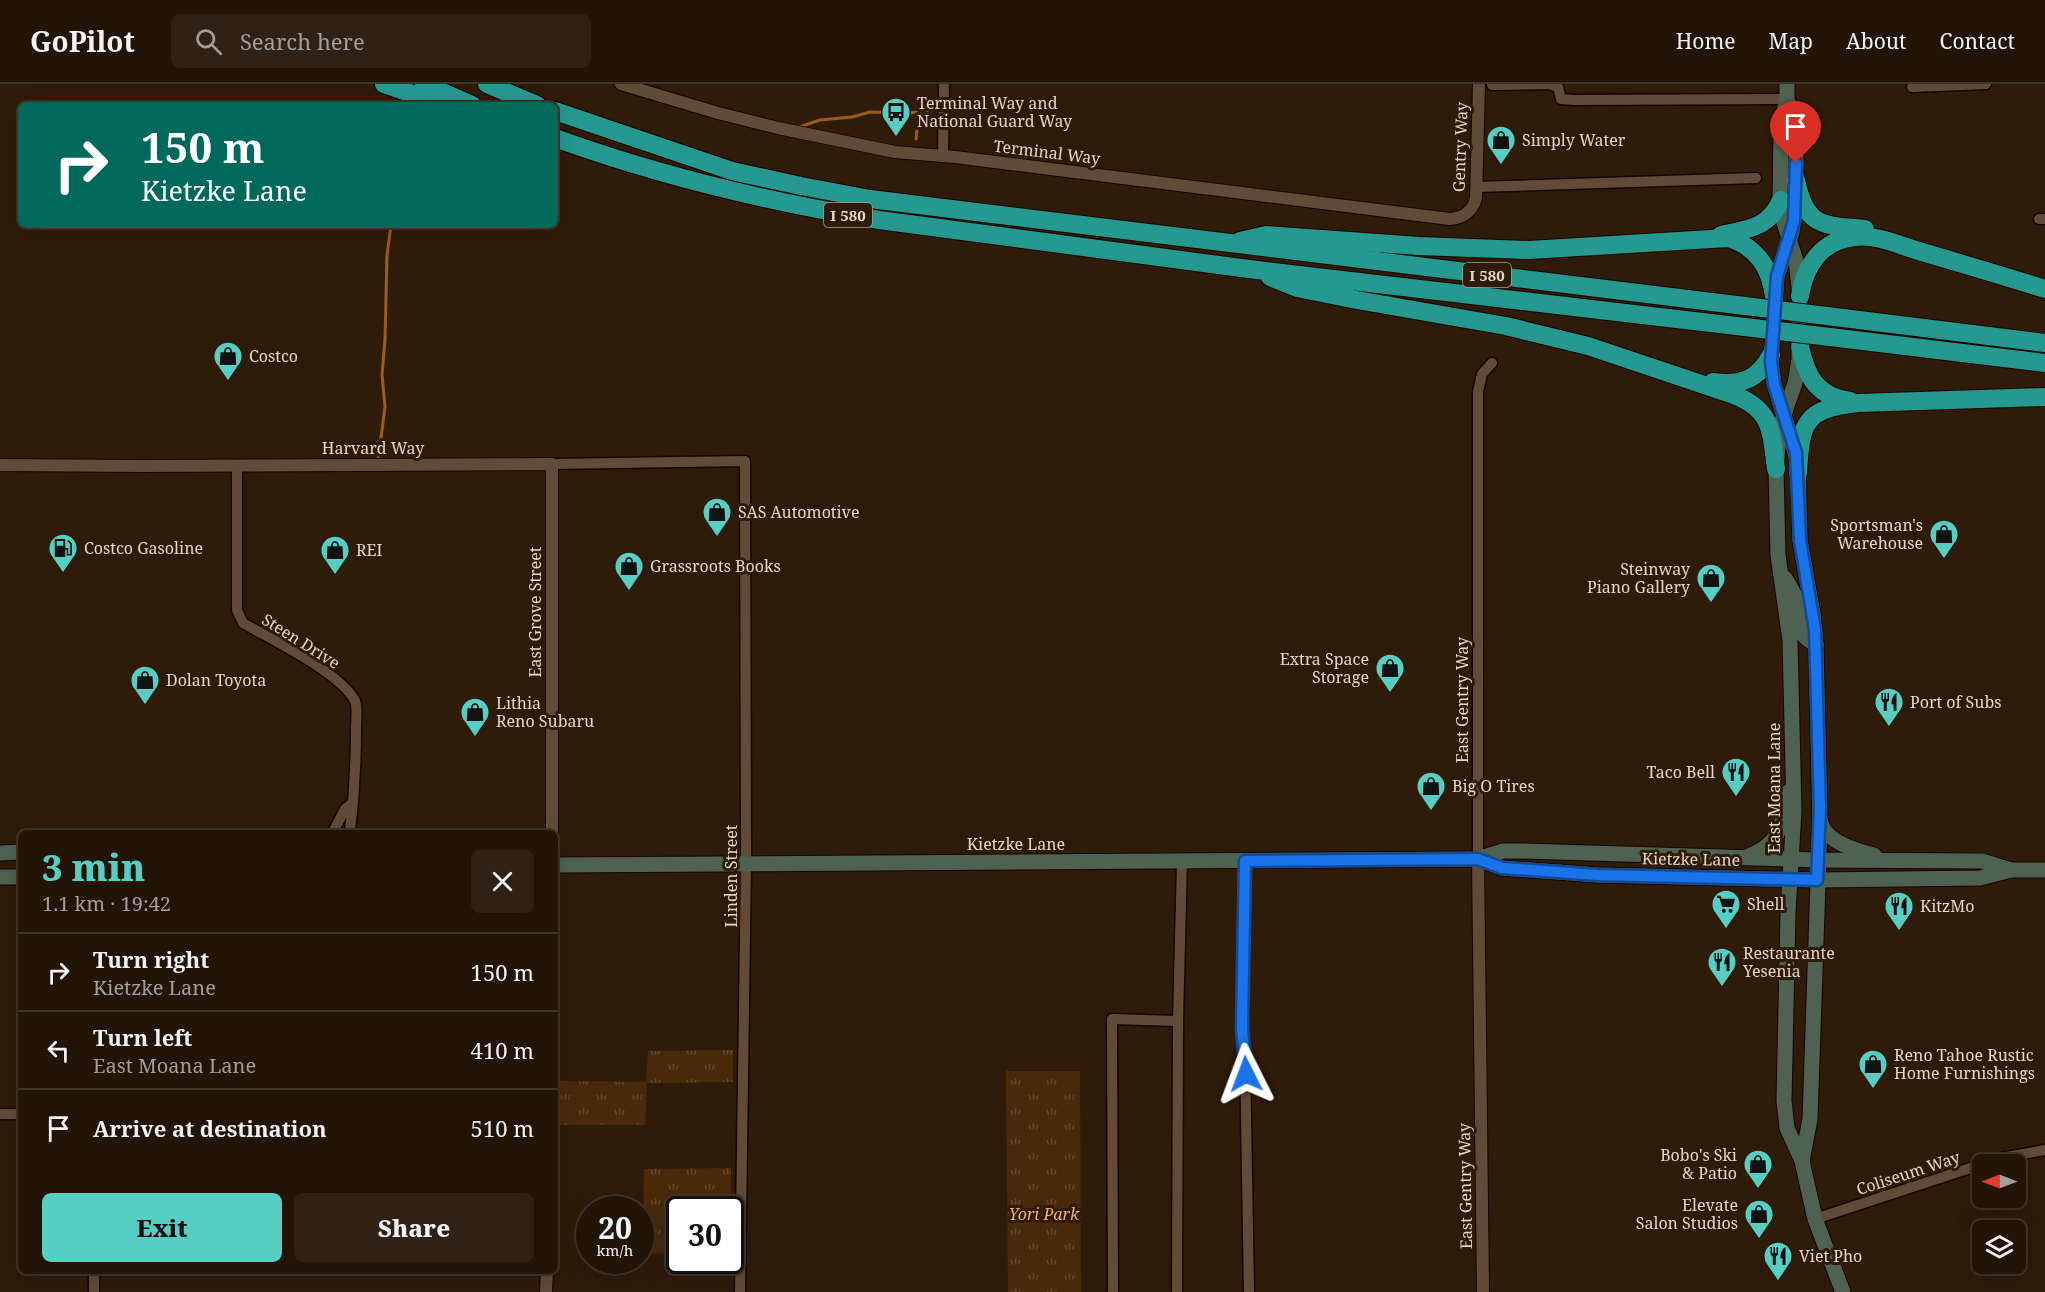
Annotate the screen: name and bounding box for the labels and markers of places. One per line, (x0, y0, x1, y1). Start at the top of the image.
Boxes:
place label: Terminal Way and National Guard Way (917, 92, 1073, 132)
bus stop icon: Terminal Way and National Guard Way (880, 96, 912, 138)
pin (1770, 101, 1821, 163)
shop icon: Simply Water (1485, 124, 1517, 166)
place label: Simply Water (1522, 129, 1626, 151)
shop icon: Costco (212, 340, 244, 382)
place label: Costco (249, 345, 298, 367)
shop icon: SAS Automotive (701, 496, 733, 538)
place label: SAS Automotive (738, 501, 859, 523)
place label: Sportsman's Warehouse (1830, 514, 1923, 554)
shop icon: Sportsman's Warehouse (1928, 518, 1960, 560)
fuel station icon: Costco Gasoline (47, 532, 79, 574)
shop icon: REI (319, 534, 351, 576)
place label: Costco Gasoline (84, 537, 203, 559)
place label: REI (356, 539, 382, 561)
shop icon: Grassroots Books (613, 550, 645, 592)
place label: Grassroots Books (650, 555, 781, 577)
place label: Steinway Piano Gallery (1587, 558, 1691, 598)
shop icon: Steinway Piano Gallery (1695, 562, 1727, 604)
place label: Extra Space Storage (1280, 648, 1369, 688)
shop icon: Extra Space Storage (1374, 652, 1406, 694)
shop icon: Dolan Toyota (129, 664, 161, 706)
place label: Dolan Toyota (166, 669, 266, 691)
restaurant icon: Port of Subs (1873, 686, 1905, 728)
place label: Port of Subs (1910, 691, 2001, 713)
place label: Lithia Reno Subaru (496, 692, 594, 732)
shop icon: Lithia Reno Subaru (459, 696, 491, 738)
restaurant icon: Taco Bell (1720, 756, 1752, 798)
place label: Taco Bell (1646, 761, 1715, 783)
shop icon: Big O Tires (1415, 770, 1447, 812)
place label: Big O Tires (1452, 775, 1535, 797)
supermarket icon: Shell (1710, 888, 1742, 930)
restaurant icon: KitzMo (1883, 890, 1915, 932)
place label: Shell (1747, 893, 1784, 915)
place label: KitzMo (1920, 895, 1974, 917)
place label: Restaurante Yesenia (1742, 942, 1835, 982)
restaurant icon: Restaurante Yesenia (1706, 946, 1738, 988)
place label: Reno Tahoe Rustic Home Furnishings (1894, 1044, 2035, 1084)
shop icon: Reno Tahoe Rustic Home Furnishings (1857, 1048, 1889, 1090)
place label: Bobo's Ski & Patio (1660, 1144, 1737, 1184)
shop icon: Bobo's Ski & Patio (1742, 1148, 1774, 1190)
place label: Elevate Salon Studios (1636, 1194, 1738, 1234)
shop icon: Elevate Salon Studios (1743, 1198, 1775, 1240)
restaurant icon: Viet Pho (1762, 1240, 1794, 1282)
place label: Viet Pho (1799, 1245, 1862, 1267)

